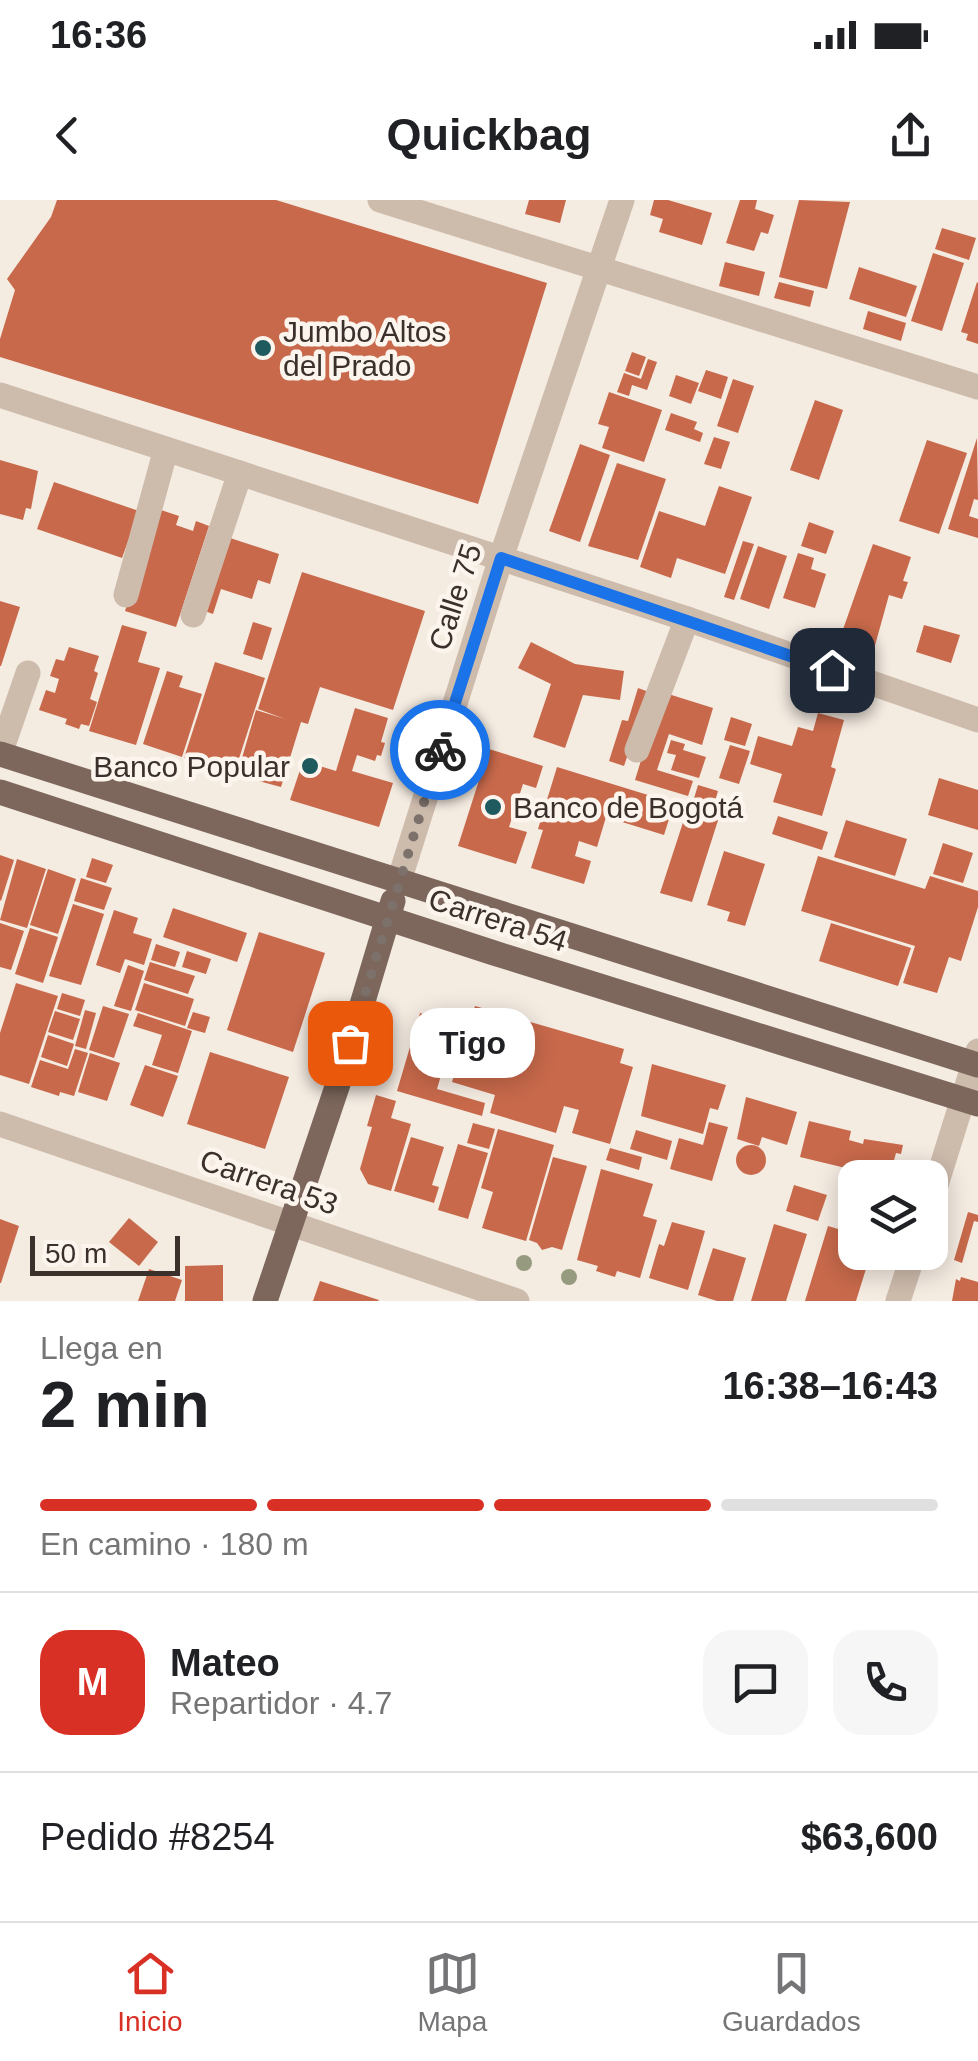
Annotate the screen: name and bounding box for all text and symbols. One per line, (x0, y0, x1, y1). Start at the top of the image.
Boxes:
text: 16:36 (50, 14, 147, 56)
icon: back (40, 108, 95, 163)
icon: share (883, 108, 938, 163)
text: Quickbag (386, 109, 592, 160)
place label: Jumbo Altos del Prado (283, 315, 446, 382)
marker: Jumbo Altos del Prado (252, 337, 274, 359)
street label: Calle 75 (422, 540, 488, 654)
pin (790, 628, 875, 713)
icon: home (805, 643, 860, 698)
courier (390, 700, 490, 800)
icon: bike (413, 723, 468, 778)
place label: Banco Popular (93, 750, 290, 783)
marker: Banco Popular (299, 755, 321, 777)
place label: Banco de Bogotá (513, 791, 744, 824)
marker: Banco de Bogotá (482, 796, 504, 818)
street label: Carrera 54 (425, 882, 571, 958)
pin (308, 1001, 393, 1086)
callout: Tigo (410, 1008, 535, 1078)
icon: bag (323, 1016, 378, 1071)
text: Tigo (439, 1025, 506, 1061)
street label: Carrera 53 (196, 1143, 342, 1221)
map controls (838, 1160, 948, 1270)
button: layers (838, 1160, 948, 1270)
scale bar (30, 1231, 180, 1276)
text: 50 m (45, 1238, 107, 1269)
text: Llega en (40, 1330, 163, 1366)
text: 16:38–16:43 (722, 1365, 938, 1407)
text: 2 min (40, 1368, 210, 1441)
text: En camino · 180 m (40, 1526, 309, 1562)
button: chat (703, 1630, 808, 1735)
button: phone (833, 1630, 938, 1735)
text: Mateo (170, 1642, 280, 1684)
text: M (77, 1661, 108, 1703)
text: Repartidor · 4.7 (170, 1685, 392, 1721)
text: Pedido #8254 (40, 1816, 275, 1858)
text: $63,600 (801, 1816, 938, 1858)
tab: Inicio (117, 1946, 183, 2038)
tab: Mapa (417, 1946, 487, 2038)
tab: Guardados (722, 1946, 861, 2038)

